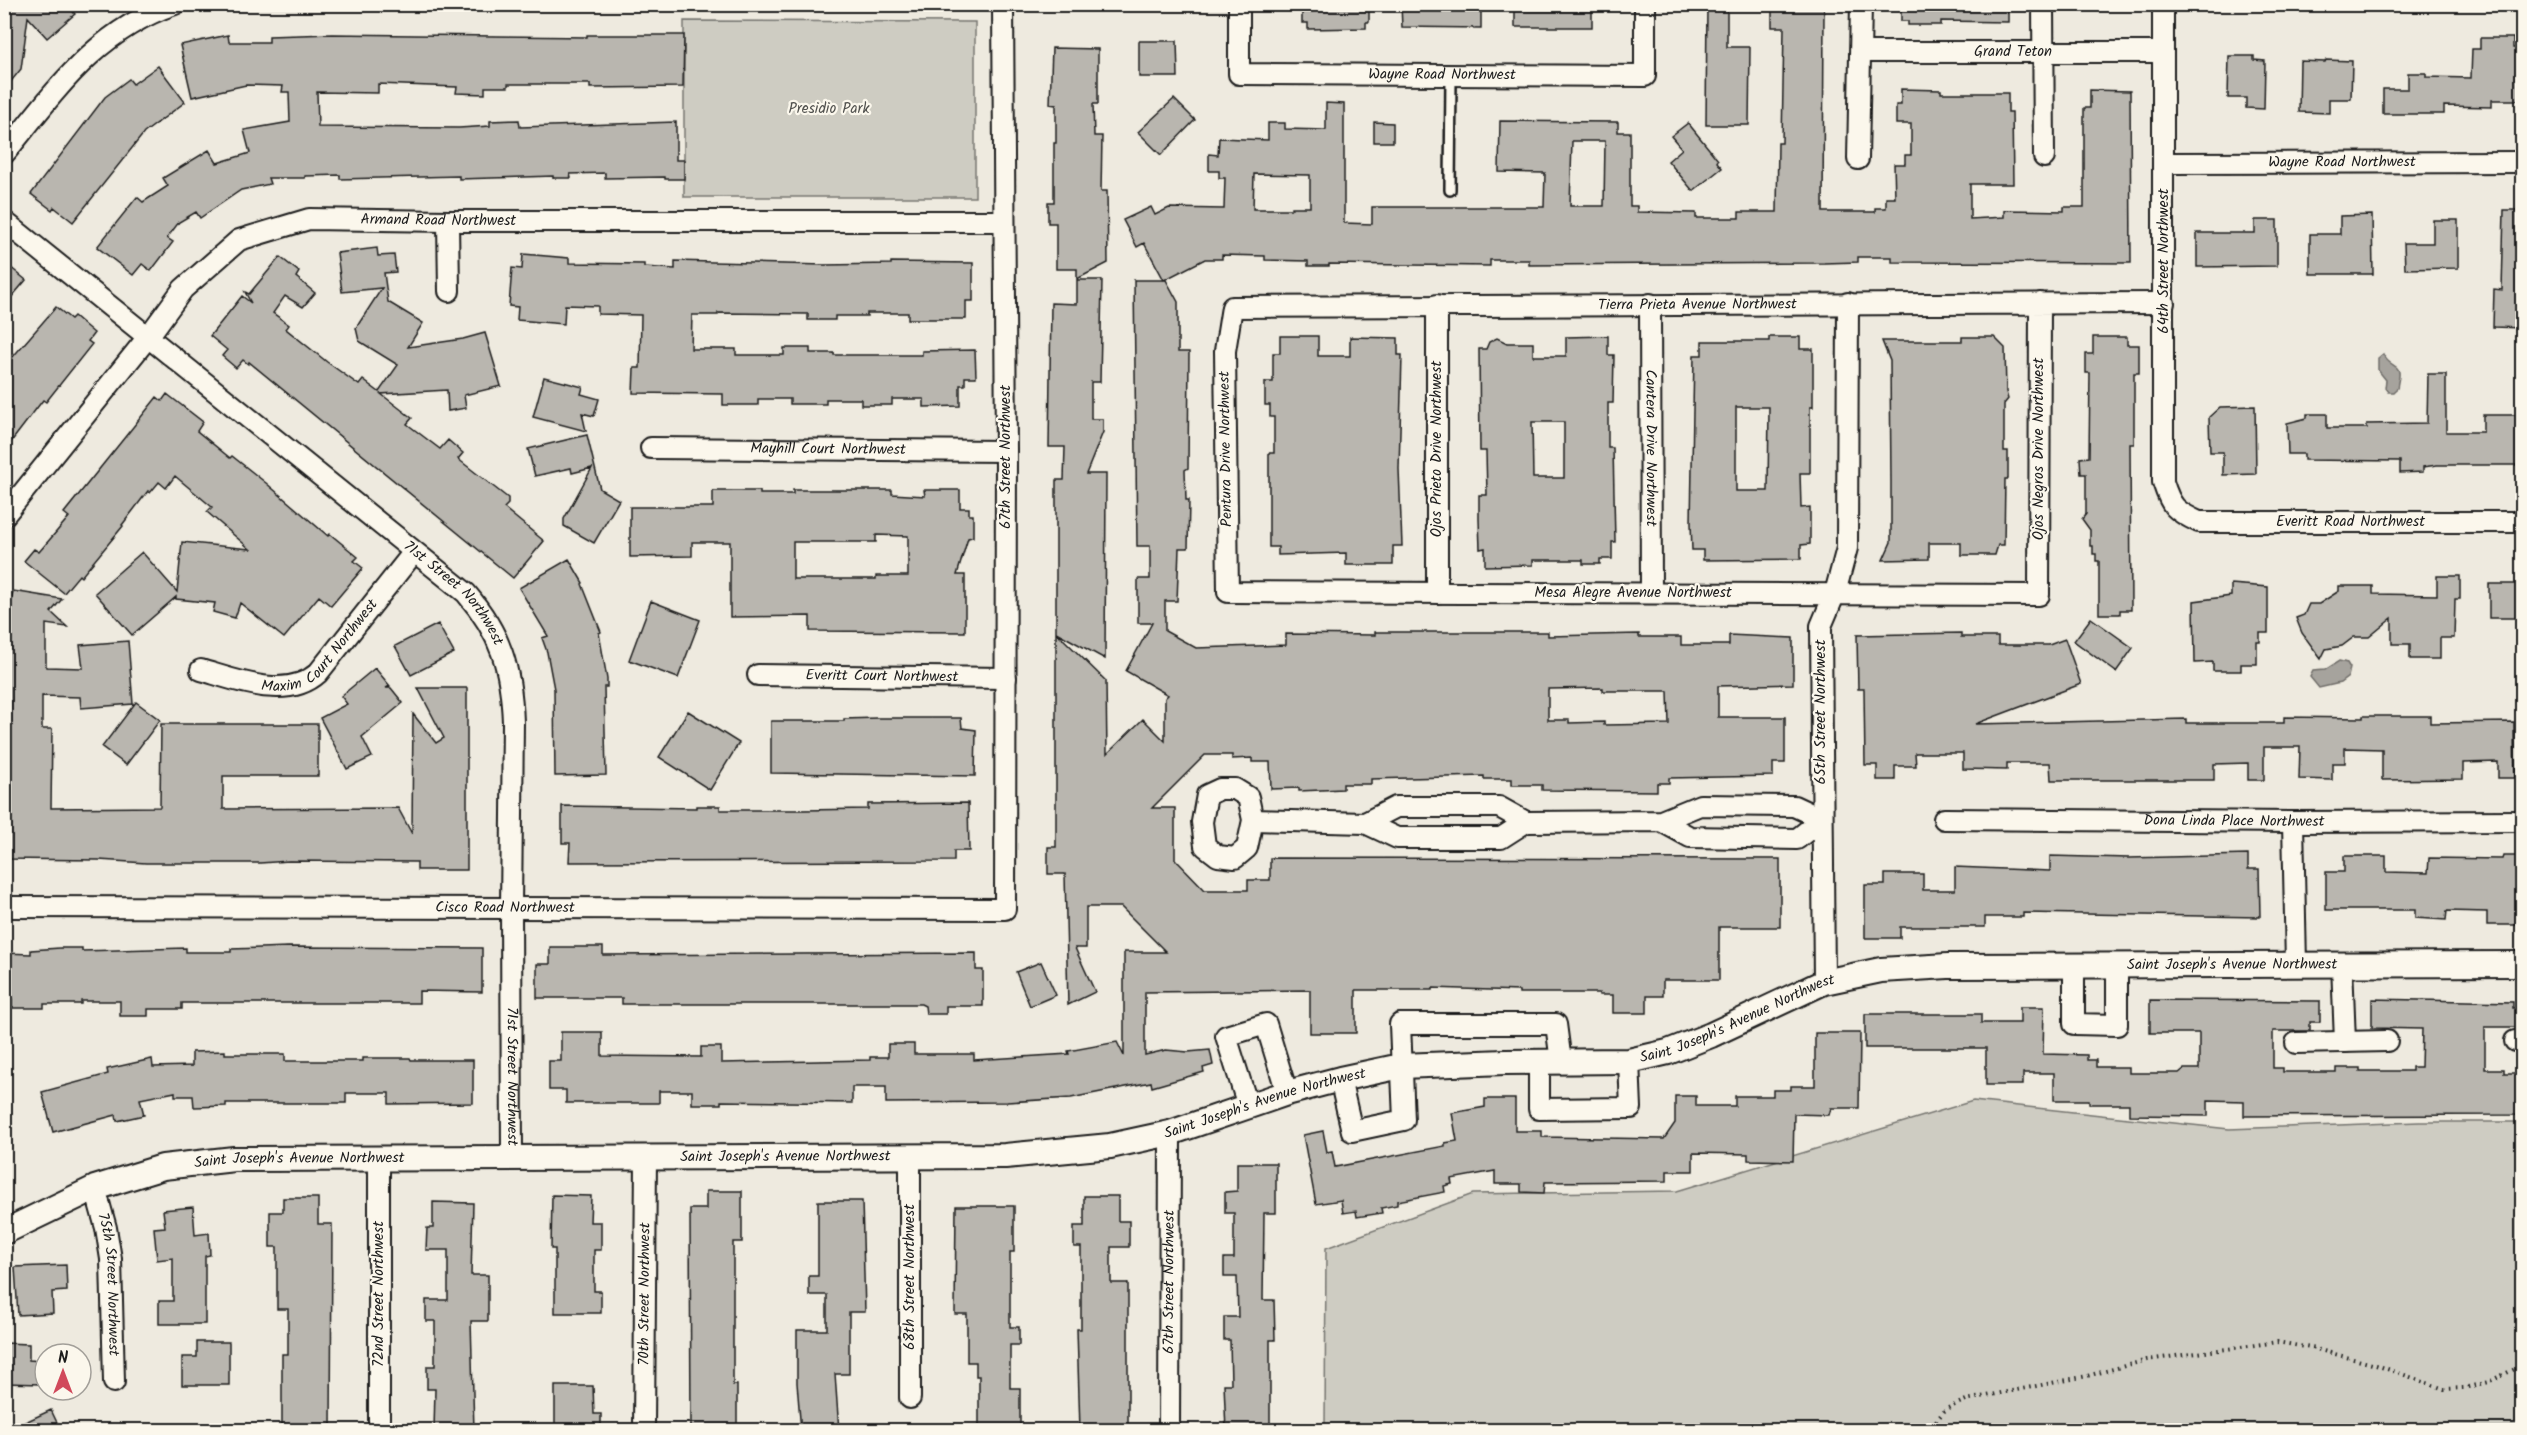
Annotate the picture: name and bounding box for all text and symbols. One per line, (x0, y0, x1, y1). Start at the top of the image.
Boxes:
street label: Grand Teton (1974, 40, 2052, 64)
street label: Wayne Road Northwest (1368, 63, 1516, 87)
park label: Presidio Park (789, 97, 870, 121)
street label: Wayne Road Northwest (2268, 150, 2416, 175)
street label: 64th Street Northwest (2152, 188, 2176, 334)
street label: Armand Road Northwest (360, 208, 516, 233)
street label: Tierra Prieta Avenue Northwest (1598, 293, 1797, 317)
street label: Ojos Negros Drive Northwest (2027, 358, 2051, 540)
street label: Ojos Prieto Drive Northwest (1425, 361, 1449, 537)
street label: Cantera Drive Northwest (1638, 370, 1663, 527)
street label: Pentura Drive Northwest (1213, 371, 1239, 527)
street label: 67th Street Northwest (994, 385, 1018, 529)
street label: Mayhill Court Northwest (750, 437, 906, 462)
street label: Everitt Road Northwest (2276, 510, 2425, 534)
street label: 71st Street Northwest (398, 535, 510, 649)
street label: Mesa Alegre Avenue Northwest (1534, 581, 1732, 605)
street label: Maxim Court Northwest (260, 594, 384, 699)
street label: 65th Street Northwest (1809, 639, 1833, 785)
street label: Everitt Court Northwest (805, 664, 959, 689)
street label: Dona Linda Place Northwest (2143, 809, 2325, 834)
street label: Cisco Road Northwest (435, 896, 575, 920)
street label: Saint Joseph's Avenue Northwest (2127, 953, 2337, 977)
street label: Saint Joseph's Avenue Northwest (1637, 968, 1837, 1070)
street label: 71st Street Northwest (499, 1007, 524, 1146)
street label: Saint Joseph's Avenue Northwest (1162, 1062, 1368, 1146)
street label: Saint Joseph's Avenue Northwest (680, 1144, 891, 1169)
street label: Saint Joseph's Avenue Northwest (193, 1146, 405, 1175)
street label: 68th Street Northwest (898, 1204, 922, 1350)
street label: 75th Street Northwest (90, 1210, 125, 1356)
street label: 67th Street Northwest (1157, 1210, 1182, 1354)
street label: 72nd Street Northwest (367, 1221, 391, 1367)
street label: 70th Street Northwest (632, 1222, 658, 1366)
north arrow (33, 1342, 93, 1402)
text: N (58, 1346, 68, 1371)

